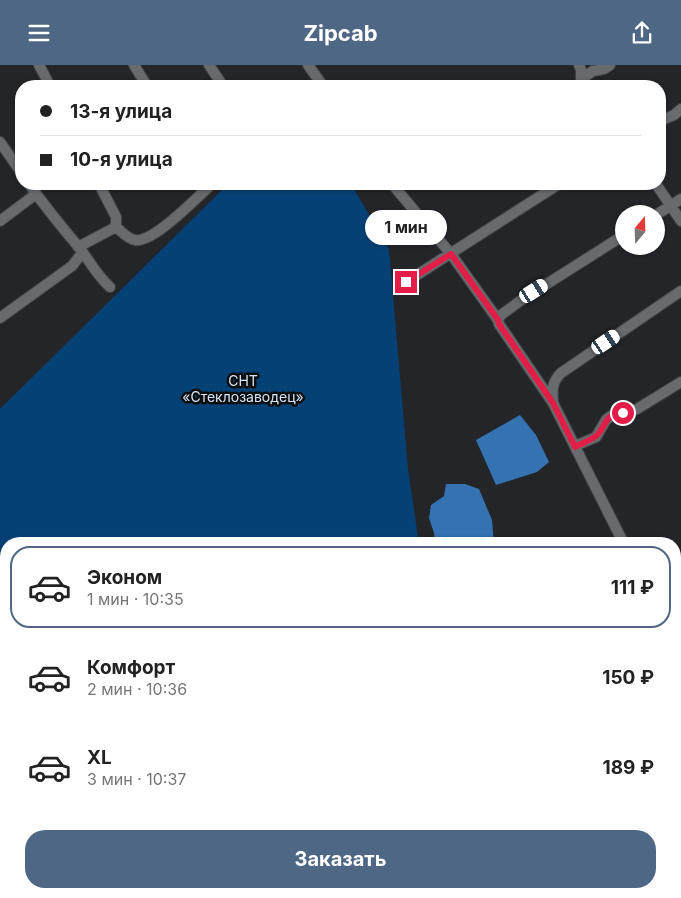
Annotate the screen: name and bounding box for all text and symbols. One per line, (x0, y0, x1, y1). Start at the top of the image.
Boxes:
icon: menu (25, 19, 53, 47)
icon: share (628, 19, 656, 47)
text: Zipcab (303, 20, 378, 46)
text: 13-я улица (70, 100, 172, 123)
text: 10-я улица (70, 148, 173, 171)
north arrow (615, 205, 665, 255)
map controls (615, 205, 665, 255)
callout: 1 мин (365, 209, 447, 245)
text: 1 мин (384, 217, 428, 237)
route end (395, 271, 417, 293)
car (517, 277, 550, 305)
car (589, 327, 622, 357)
park label: СНТ «Стеклозаводец» (182, 372, 304, 405)
route start (612, 402, 634, 424)
icon: car (27, 565, 72, 610)
text: Эконом (87, 566, 162, 589)
text: 111 ₽ (611, 576, 654, 599)
text: 1 мин · 10:35 (87, 589, 184, 609)
icon: car (27, 655, 72, 700)
text: Комфорт (87, 656, 175, 679)
text: 150 ₽ (602, 666, 654, 689)
text: 2 мин · 10:36 (87, 679, 187, 699)
icon: car (27, 745, 72, 790)
text: XL (87, 746, 112, 769)
text: 189 ₽ (603, 756, 654, 779)
text: 3 мин · 10:37 (87, 769, 186, 789)
button: Заказать (25, 830, 656, 888)

